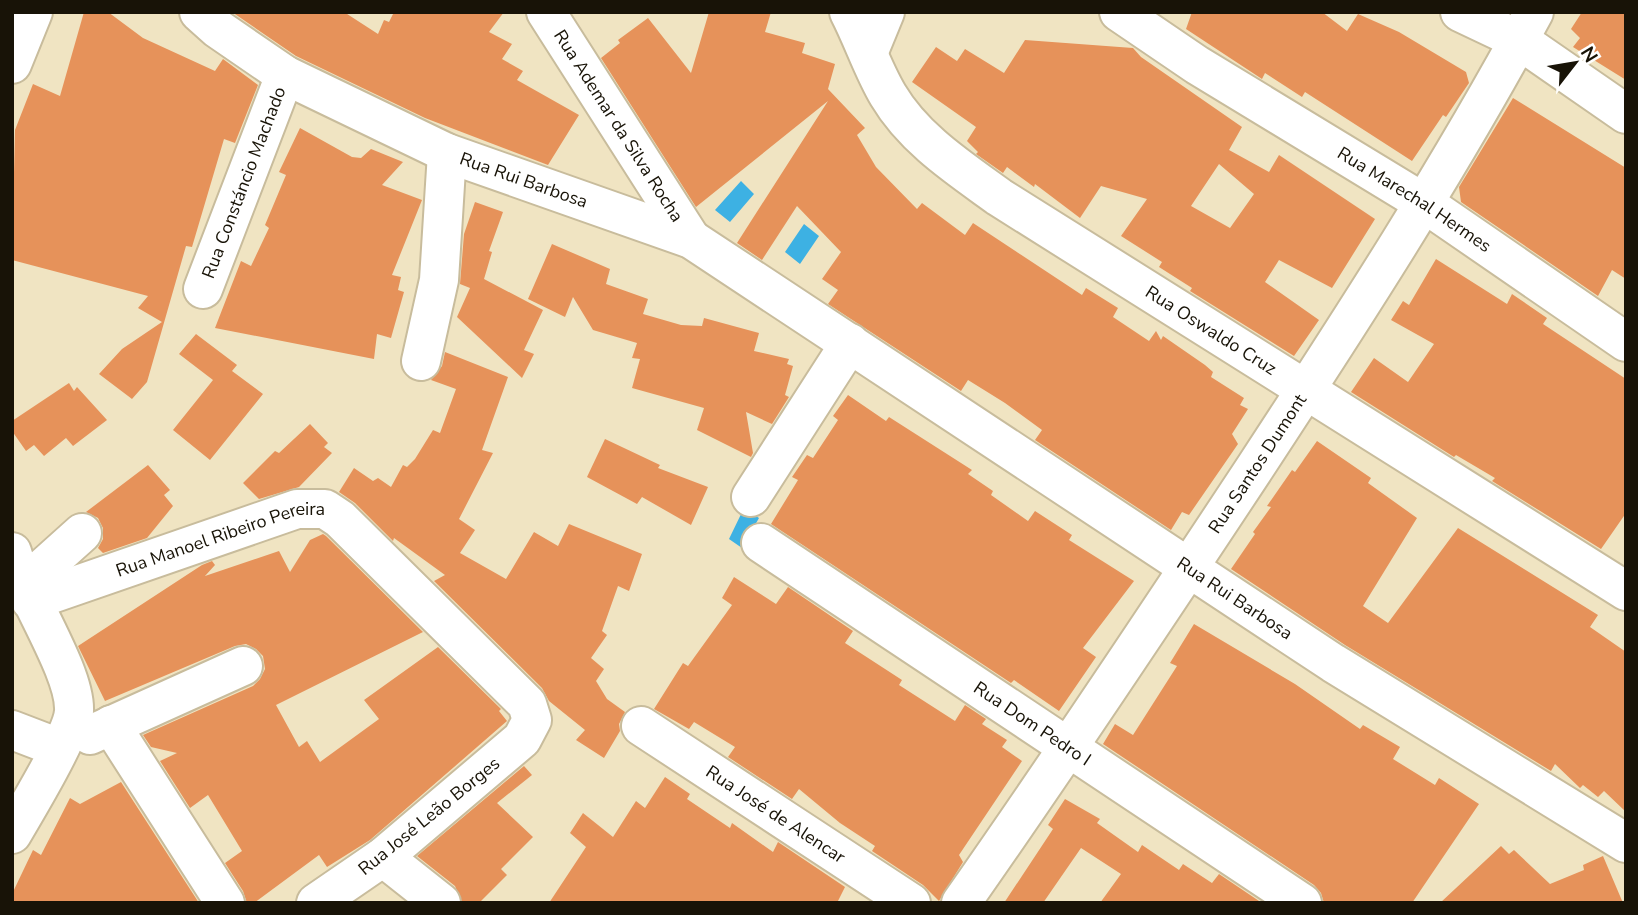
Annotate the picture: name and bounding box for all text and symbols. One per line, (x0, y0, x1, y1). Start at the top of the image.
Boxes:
street label: Rua Ademar da Silva Rocha (548, 25, 689, 227)
north arrow (1540, 28, 1610, 98)
text: N (1574, 42, 1604, 68)
street label: Rua Constáncio Machado (196, 83, 291, 282)
street label: Rua Marechal Hermes (1333, 141, 1496, 258)
street label: Rua Rui Barbosa (457, 146, 591, 214)
street label: Rua Oswaldo Cruz (1141, 280, 1281, 380)
street label: Rua Santos Dumont (1203, 389, 1312, 538)
street label: Rua Manoel Ribeiro Pereira (113, 497, 325, 583)
street label: Rua Rui Barbosa (1172, 551, 1297, 645)
street label: Rua Dom Pedro I (969, 676, 1096, 771)
street label: Rua José Leão Borges (353, 751, 505, 881)
street label: Rua José de Alencar (701, 760, 851, 869)

